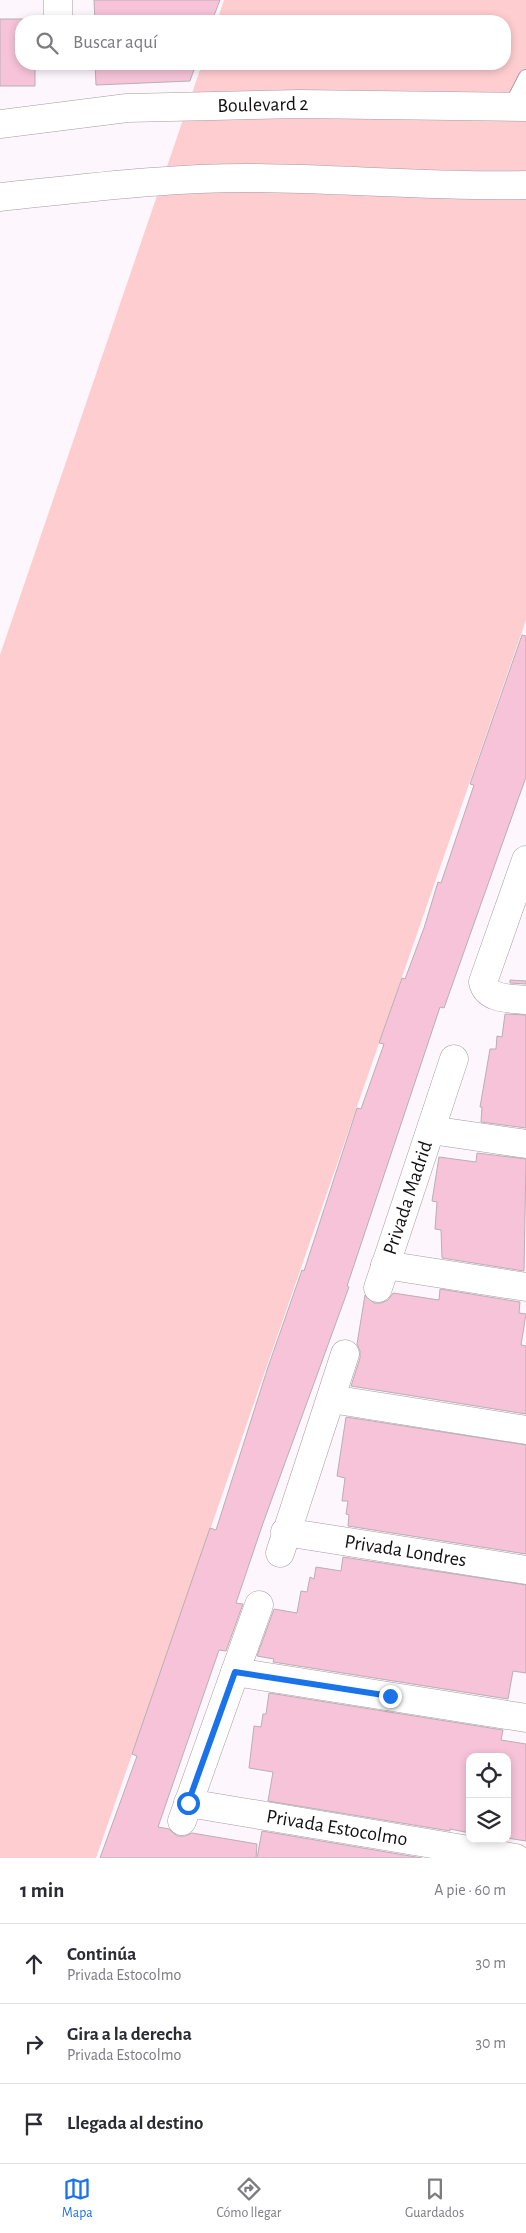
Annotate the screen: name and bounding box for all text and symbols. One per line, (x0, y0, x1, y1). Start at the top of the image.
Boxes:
search box (15, 15, 511, 70)
icon: search (33, 29, 61, 57)
text: Buscar aquí (73, 33, 158, 52)
street label: Boulevard 2 (217, 94, 309, 116)
street label: Privada Madrid (380, 1138, 436, 1257)
street label: Privada Londres (343, 1532, 468, 1570)
route end (379, 1685, 402, 1708)
map controls (466, 1753, 511, 1843)
button: locate (466, 1753, 511, 1798)
route start (177, 1792, 200, 1815)
button: layers (466, 1798, 511, 1843)
street label: Privada Estocolmo (265, 1806, 409, 1850)
text: 1 min (20, 1880, 64, 1901)
text: A pie · 60 m (434, 1882, 506, 1898)
text: Continúa (67, 1945, 136, 1964)
icon: ahead (20, 1950, 48, 1978)
text: 30 m (476, 1955, 506, 1971)
text: Privada Estocolmo (67, 1967, 181, 1983)
text: Gira a la derecha (67, 2025, 192, 2044)
icon: right (20, 2030, 48, 2058)
text: 30 m (476, 2035, 506, 2051)
text: Privada Estocolmo (67, 2047, 181, 2063)
icon: arrive (20, 2110, 48, 2138)
text: Llegada al destino (67, 2114, 204, 2133)
tab: Mapa (62, 2175, 93, 2222)
tab: Cómo llegar (217, 2175, 281, 2222)
tab: Guardados (405, 2175, 464, 2222)

